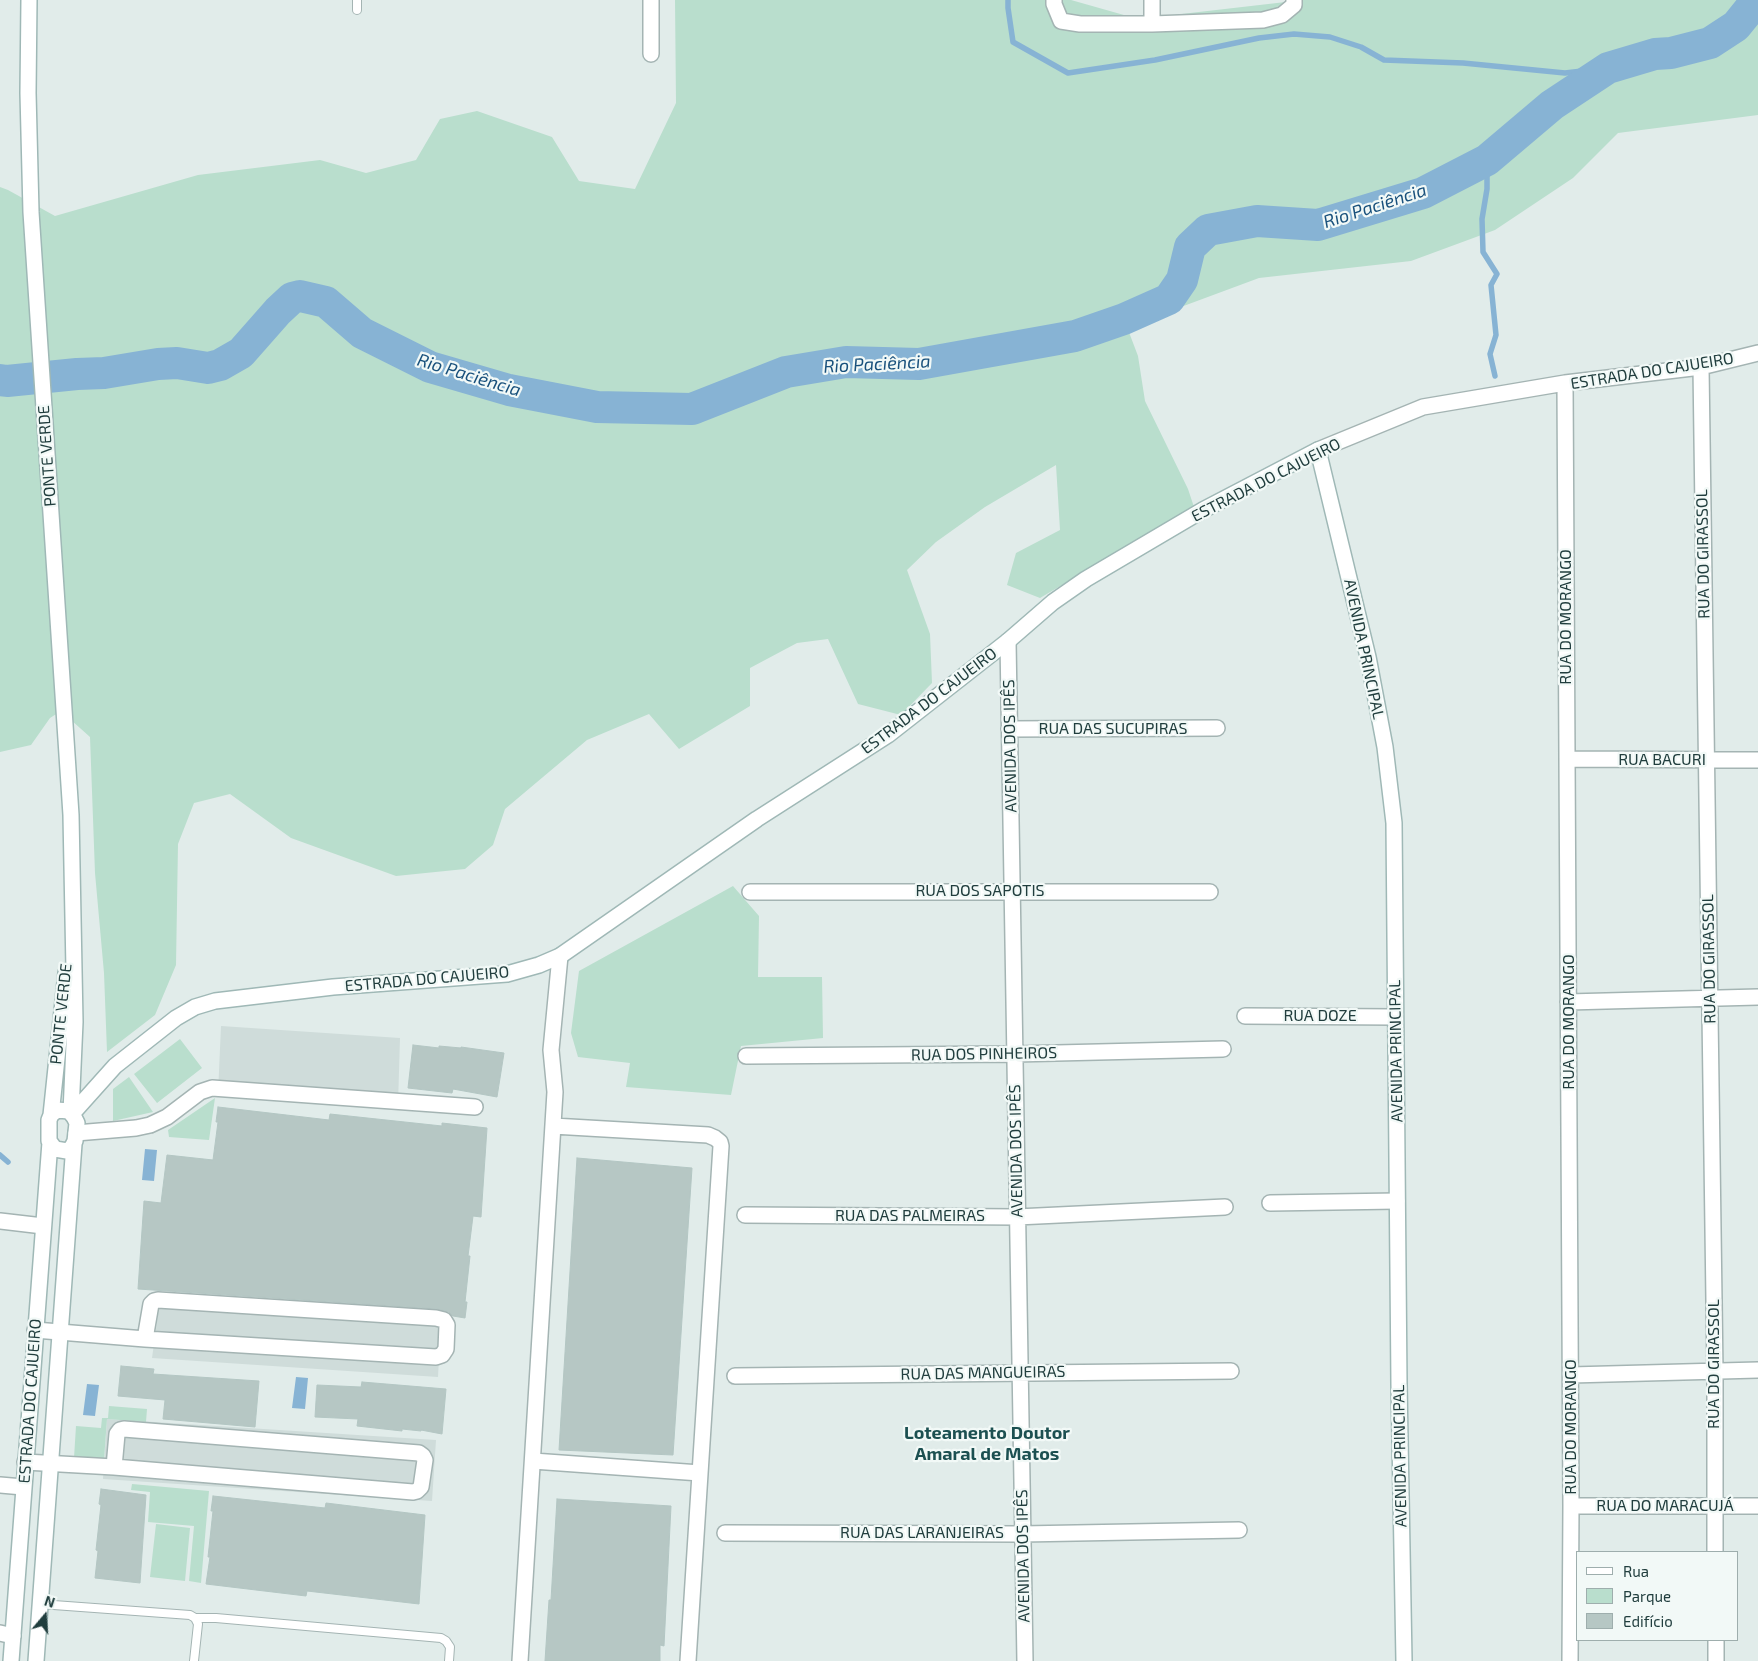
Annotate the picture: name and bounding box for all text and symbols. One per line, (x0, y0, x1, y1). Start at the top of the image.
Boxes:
water label: Rio Paciência (1321, 179, 1429, 233)
water label: Rio Paciência (415, 349, 523, 401)
street label: ESTRADA DO CAJUEIRO (1569, 349, 1735, 393)
water label: Rio Paciência (823, 350, 931, 378)
street label: PONTE VERDE (34, 405, 60, 507)
street label: ESTRADA DO CAJUEIRO (1188, 434, 1344, 526)
street label: RUA DO GIRASSOL (1692, 489, 1714, 619)
street label: RUA DO MORANGO (1556, 549, 1576, 685)
street label: AVENIDA PRINCIPAL (1340, 577, 1388, 721)
street label: ESTRADA DO CAJUEIRO (857, 644, 1001, 758)
street label: AVENIDA DOS IPÊS (999, 679, 1021, 813)
street label: RUA DAS SUCUPIRAS (1039, 719, 1187, 739)
street label: RUA BACURI (1618, 750, 1706, 770)
street label: RUA DOS SAPOTIS (915, 881, 1045, 901)
street label: RUA DO GIRASSOL (1698, 894, 1720, 1024)
street label: RUA DO MORANGO (1559, 954, 1579, 1090)
street label: ESTRADA DO CAJUEIRO (344, 962, 510, 996)
street label: PONTE VERDE (46, 963, 76, 1065)
street label: AVENIDA PRINCIPAL (1385, 979, 1407, 1123)
street label: RUA DOZE (1283, 1006, 1357, 1026)
street label: RUA DOS PINHEIROS (911, 1043, 1057, 1065)
street label: AVENIDA DOS IPÊS (1005, 1084, 1027, 1218)
street label: RUA DAS PALMEIRAS (835, 1206, 985, 1226)
street label: RUA DO GIRASSOL (1704, 1299, 1724, 1429)
street label: ESTRADA DO CAJUEIRO (15, 1318, 45, 1484)
street label: RUA DO MORANGO (1561, 1359, 1581, 1495)
street label: RUA DAS MANGUEIRAS (900, 1362, 1066, 1384)
street label: AVENIDA PRINCIPAL (1389, 1384, 1411, 1528)
district label: Loteamento Doutor Amaral de Matos (904, 1422, 1070, 1465)
street label: AVENIDA DOS IPÊS (1012, 1489, 1034, 1623)
street label: RUA DO MARACUJÁ (1596, 1496, 1734, 1516)
street label: RUA DAS LARANJEIRAS (840, 1523, 1004, 1543)
legend (1576, 1551, 1738, 1641)
text: Rua (1623, 1562, 1649, 1580)
text: Parque (1623, 1587, 1671, 1605)
north arrow (20, 1591, 70, 1641)
text: N (42, 1592, 57, 1611)
text: Edifício (1623, 1612, 1673, 1630)

